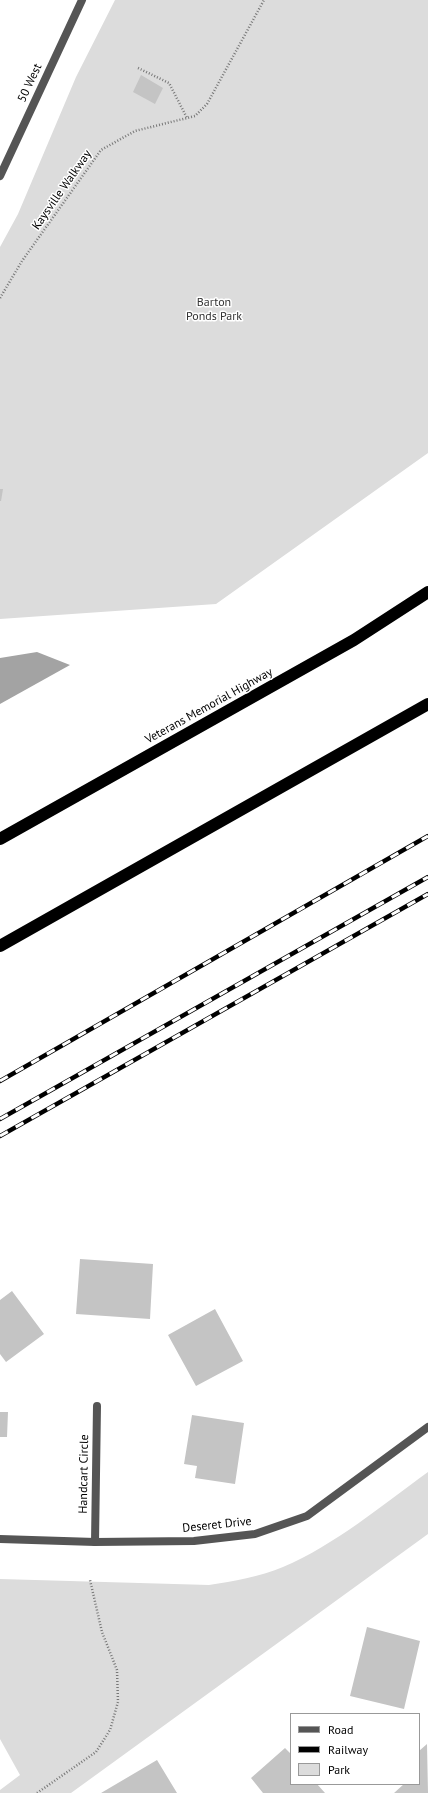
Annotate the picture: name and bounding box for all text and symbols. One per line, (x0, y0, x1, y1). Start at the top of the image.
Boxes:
street label: 50 West (15, 61, 45, 105)
street label: Kaysville Walkway (29, 147, 95, 233)
park label: Barton Ponds Park (186, 296, 242, 324)
street label: Veterans Memorial Highway (143, 665, 275, 747)
street label: Handcart Circle (76, 1434, 92, 1514)
street label: Deseret Drive (182, 1514, 252, 1536)
legend (290, 1713, 420, 1785)
text: Road (328, 1722, 353, 1737)
text: Railway (328, 1742, 368, 1757)
text: Park (328, 1762, 350, 1777)

